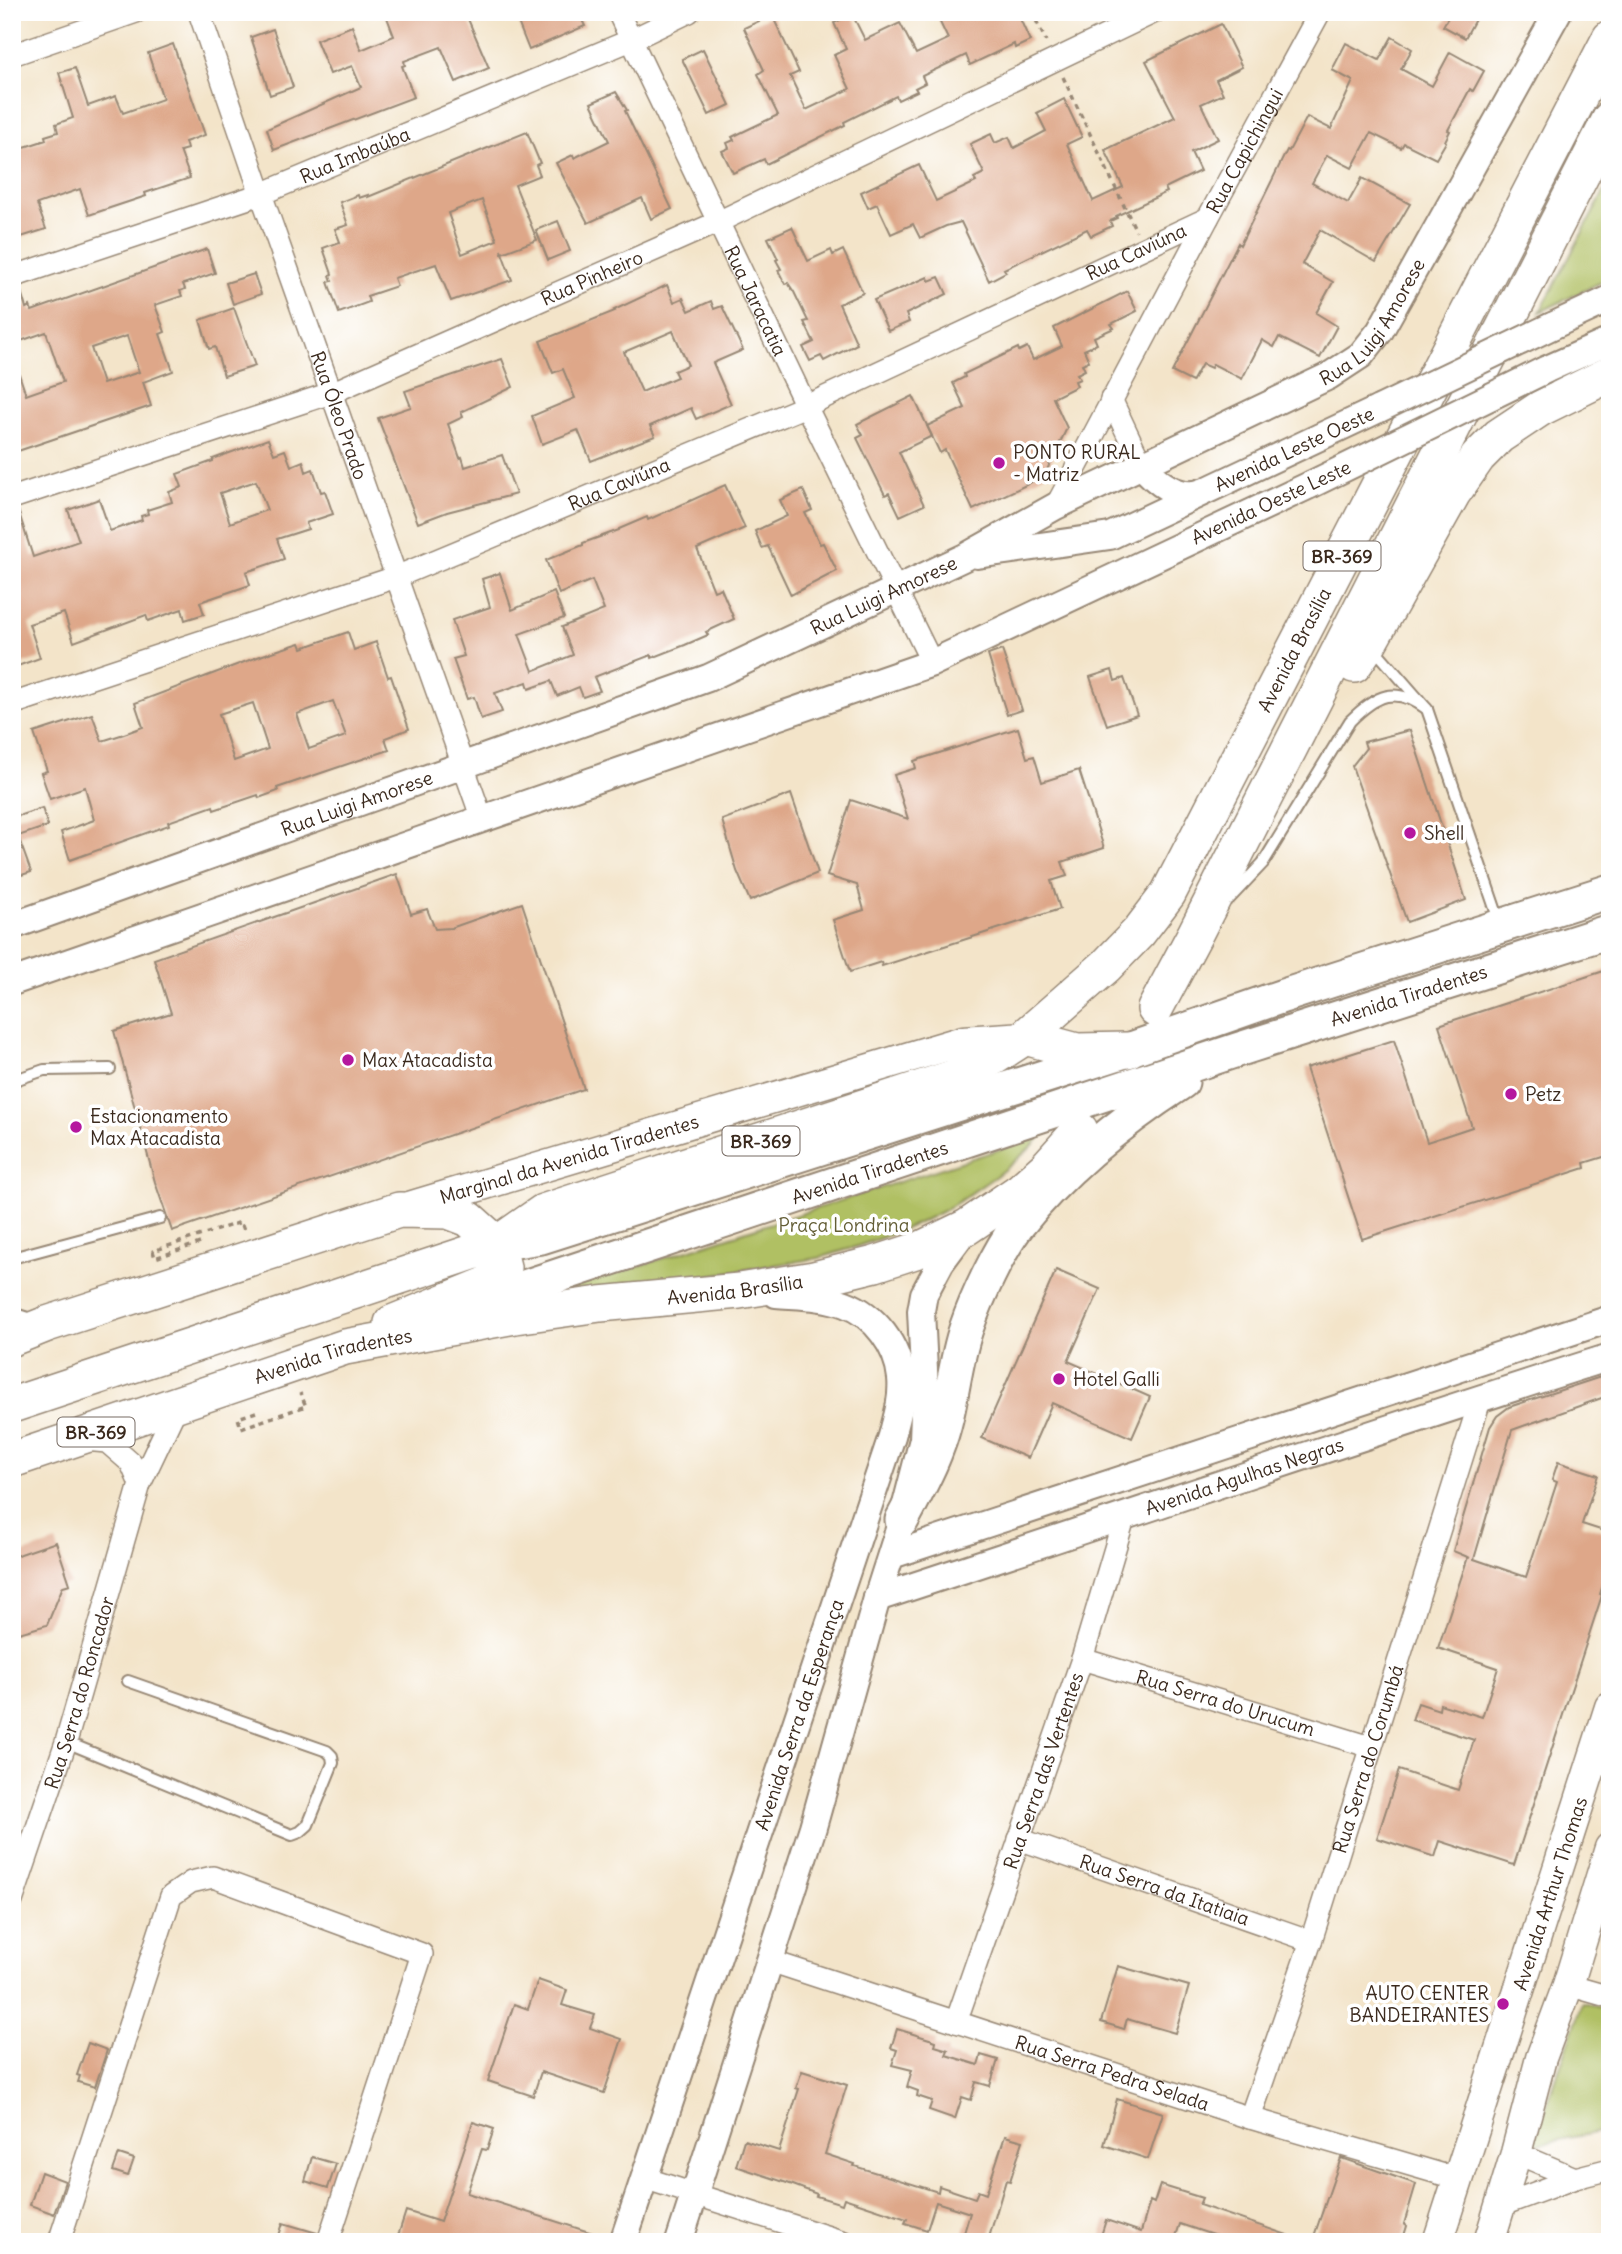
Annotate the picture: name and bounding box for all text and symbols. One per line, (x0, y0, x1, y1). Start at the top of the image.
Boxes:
street label: Rua Capichingui (1201, 84, 1288, 218)
street label: Rua Imbaúba (296, 121, 413, 189)
street label: Rua Caviúna (1082, 218, 1190, 285)
street label: Rua Jaracatia (719, 242, 792, 360)
street label: Rua Pinheiro (537, 245, 646, 311)
street label: Rua Luigi Amorese (1316, 254, 1430, 391)
street label: Rua Óleo Prado (306, 348, 373, 483)
street label: Avenida Leste Oeste (1211, 401, 1378, 497)
place label: PONTO RURAL - Matriz (1013, 440, 1141, 486)
street label: Rua Caviúna (564, 452, 674, 516)
marker: PONTO RURAL - Matriz (991, 455, 1007, 471)
street label: Avenida Oeste Leste (1188, 455, 1354, 549)
road number: BR-369 (1304, 542, 1380, 570)
street label: Rua Luigi Amorese (807, 551, 961, 640)
street label: Avenida Brasília (1252, 584, 1336, 716)
street label: Rua Luigi Amorese (278, 765, 436, 841)
place label: Shell (1424, 821, 1464, 845)
marker: Shell (1402, 825, 1418, 841)
street label: Avenida Tiradentes (1327, 959, 1490, 1032)
place label: Max Atacadista (362, 1048, 493, 1072)
marker: Max Atacadista (340, 1052, 356, 1068)
place label: Petz (1525, 1082, 1561, 1106)
marker: Petz (1503, 1086, 1519, 1102)
place label: Estacionamento Max Atacadista (90, 1104, 228, 1150)
street label: Marginal da Avenida Tiradentes (437, 1109, 701, 1209)
marker: Estacionamento Max Atacadista (68, 1119, 84, 1135)
road number: BR-369 (722, 1126, 800, 1156)
street label: Avenida Tiradentes (789, 1135, 951, 1209)
park label: Praça Londrina (778, 1213, 910, 1237)
street label: Avenida Brasília (666, 1269, 805, 1310)
street label: Avenida Tiradentes (251, 1323, 414, 1389)
place label: Hotel Galli (1073, 1367, 1160, 1391)
marker: Hotel Galli (1051, 1371, 1067, 1387)
road number: BR-369 (57, 1418, 134, 1447)
street label: Avenida Agulhas Negras (1142, 1432, 1347, 1520)
street label: Rua Serra do Roncador (39, 1593, 119, 1792)
street label: Avenida Serra da Esperança (749, 1596, 849, 1833)
street label: Rua Serra do Corumbá (1327, 1662, 1409, 1856)
street label: Rua Serra do Urucum (1133, 1664, 1318, 1741)
street label: Rua Serra das Vertentes (998, 1669, 1088, 1872)
street label: Avenida Arthur Thomas (1508, 1794, 1592, 1993)
street label: Rua Serra da Itatiaia (1076, 1849, 1253, 1931)
place label: AUTO CENTER BANDEIRANTES (1349, 1981, 1489, 2027)
marker: AUTO CENTER BANDEIRANTES (1495, 1996, 1511, 2012)
street label: Rua Serra Pedra Selada (1012, 2030, 1212, 2116)

